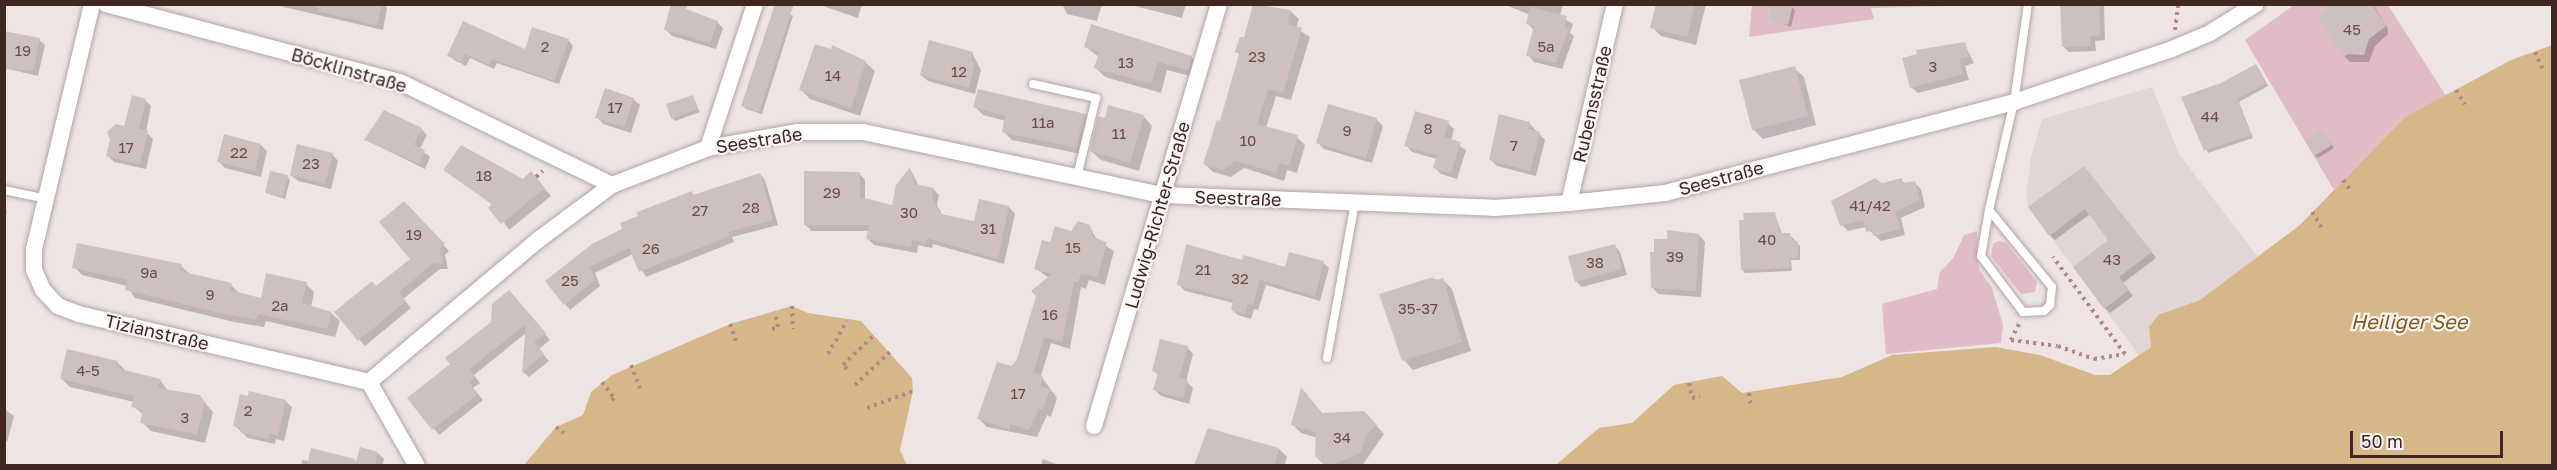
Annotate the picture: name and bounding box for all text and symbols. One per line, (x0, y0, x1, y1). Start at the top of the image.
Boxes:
house number: 45 (2343, 21, 2361, 39)
house number: 2 (541, 38, 549, 56)
house number: 5a (1537, 38, 1555, 56)
house number: 19 (15, 42, 31, 60)
street label: Böcklinstraße (289, 43, 409, 97)
street label: Rubensstraße (1568, 43, 1616, 165)
house number: 23 (1248, 48, 1266, 66)
house number: 13 (1118, 54, 1134, 72)
house number: 3 (1929, 58, 1937, 76)
house number: 12 (951, 63, 967, 81)
house number: 14 (825, 67, 841, 85)
house number: 17 (607, 99, 623, 117)
house number: 44 (2201, 108, 2219, 126)
house number: 11a (1031, 114, 1055, 132)
street label: Ludwig-Richter-Straße (1120, 119, 1194, 311)
house number: 8 (1423, 120, 1433, 138)
house number: 9 (1342, 122, 1352, 140)
street label: Seestraße (714, 123, 804, 157)
house number: 11 (1112, 125, 1126, 143)
house number: 10 (1240, 132, 1256, 150)
house number: 7 (1510, 137, 1518, 155)
house number: 17 (118, 139, 134, 157)
house number: 22 (230, 144, 248, 162)
house number: 23 (302, 155, 320, 173)
street label: Seestraße (1676, 156, 1766, 200)
house number: 18 (476, 167, 492, 185)
house number: 29 (823, 184, 841, 202)
street label: Seestraße (1194, 186, 1282, 210)
house number: 41/42 (1849, 197, 1891, 215)
house number: 28 (742, 199, 760, 217)
house number: 27 (692, 202, 708, 220)
house number: 30 (900, 204, 918, 222)
house number: 31 (980, 220, 996, 238)
house number: 19 (406, 226, 422, 244)
house number: 40 (1758, 231, 1776, 249)
house number: 15 (1065, 239, 1081, 257)
house number: 26 (642, 240, 660, 258)
house number: 39 (1666, 248, 1684, 266)
house number: 43 (2103, 251, 2121, 269)
house number: 38 (1586, 254, 1604, 272)
house number: 21 (1195, 261, 1211, 279)
house number: 9a (140, 264, 158, 282)
house number: 32 (1231, 270, 1249, 288)
house number: 25 (561, 272, 579, 290)
house number: 9 (205, 286, 215, 304)
house number: 2a (271, 297, 289, 315)
house number: 35-37 (1398, 300, 1438, 318)
house number: 16 (1042, 306, 1058, 324)
water label: Heiliger See (2351, 309, 2467, 333)
street label: Tizianstraße (103, 310, 211, 354)
house number: 4-5 (76, 362, 100, 380)
house number: 17 (1010, 385, 1026, 403)
house number: 2 (244, 402, 252, 420)
house number: 3 (181, 409, 189, 427)
scale bar (2353, 419, 2506, 457)
house number: 34 (1333, 429, 1351, 447)
text: 50 m (2361, 430, 2403, 452)

